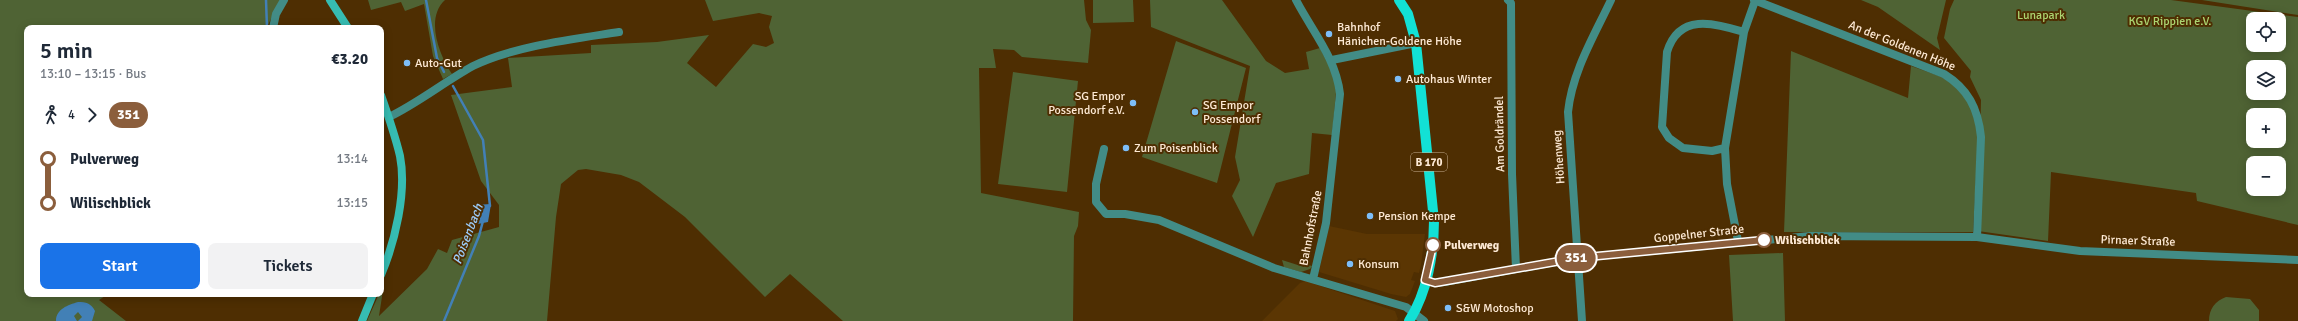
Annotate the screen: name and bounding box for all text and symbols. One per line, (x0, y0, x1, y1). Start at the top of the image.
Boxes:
park label: Lunapark (2017, 8, 2065, 23)
map controls (2246, 12, 2286, 196)
button: locate (2246, 12, 2286, 52)
park label: KGV Rippien e.V. (2129, 14, 2211, 29)
street label: An der Goldenen Höhe (1846, 18, 1958, 74)
place label: Bahnhof Hänichen-Goldene Höhe (1337, 20, 1462, 49)
marker: Bahnhof Hänichen-Goldene Höhe (1324, 29, 1334, 39)
text: 5 min (40, 37, 93, 64)
text: €3.20 (331, 50, 368, 68)
place label: Auto-Gut (415, 56, 462, 71)
marker: Auto-Gut (402, 58, 412, 68)
button: layers (2246, 60, 2286, 100)
text: 13:10 – 13:15 · Bus (40, 66, 146, 82)
place label: Autohaus Winter (1406, 72, 1492, 87)
marker: Autohaus Winter (1393, 74, 1403, 84)
place label: SG Empor Possendorf e.V. (1048, 89, 1126, 118)
street label: Am Goldrändel (1492, 95, 1508, 172)
marker: SG Empor Possendorf e.V. (1128, 98, 1138, 108)
place label: SG Empor Possendorf (1203, 98, 1261, 127)
icon: walk (40, 104, 62, 126)
icon: forward (81, 104, 103, 126)
text: 351 (117, 106, 140, 123)
text: 4 (68, 107, 75, 123)
marker: SG Empor Possendorf (1190, 107, 1200, 117)
button: + (2246, 108, 2286, 148)
street label: Höhenweg (1550, 129, 1568, 185)
place label: Zum Poisenblick (1134, 141, 1218, 156)
marker: Zum Poisenblick (1121, 143, 1131, 153)
text: Pulverweg (70, 150, 139, 168)
text: 13:14 (336, 151, 368, 167)
road number: B 170 (1411, 153, 1447, 171)
button: − (2246, 156, 2286, 196)
street label: Bahnhofstraße (1296, 189, 1326, 267)
text: Wilischblick (70, 194, 151, 212)
text: 13:15 (336, 195, 368, 211)
water label: Poisenbach (449, 201, 487, 266)
place label: Pension Kempe (1378, 209, 1456, 224)
marker: Pension Kempe (1365, 211, 1375, 221)
street label: Goppelner Straße (1653, 222, 1745, 246)
marker: Wilischblick (1756, 232, 1772, 248)
street label: Pirnaer Straße (2100, 232, 2176, 250)
place label: Wilischblick (1775, 233, 1840, 248)
marker: Pulverweg (1425, 237, 1441, 253)
place label: Pulverweg (1444, 238, 1500, 253)
button: Start (40, 243, 200, 289)
button: Tickets (208, 243, 368, 289)
line badge: 351 (1553, 245, 1599, 271)
text: 351 (1565, 249, 1587, 266)
place label: Konsum (1358, 257, 1399, 272)
marker: Konsum (1345, 259, 1355, 269)
place label: S&W Motoshop (1456, 301, 1534, 316)
marker: S&W Motoshop (1443, 303, 1453, 313)

